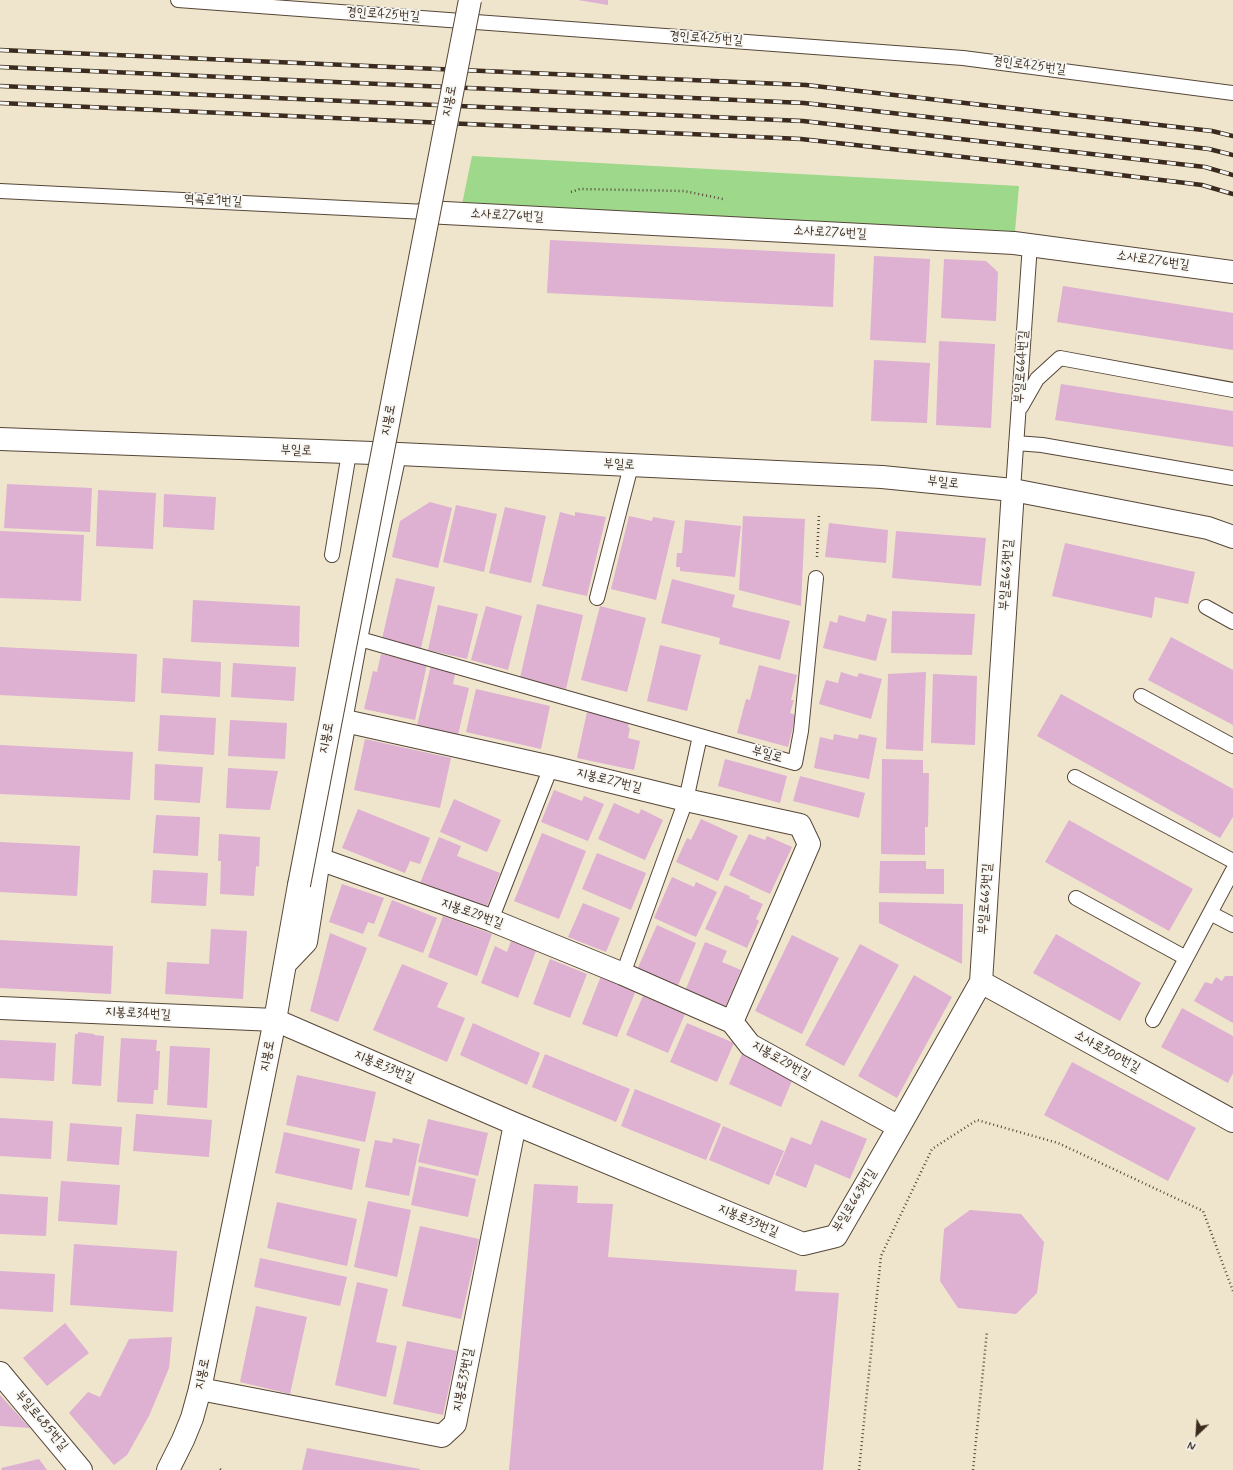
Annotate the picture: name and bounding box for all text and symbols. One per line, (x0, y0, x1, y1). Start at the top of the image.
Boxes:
street label: 경인로425번길 (346, 5, 420, 25)
street label: 경인로425번길 (669, 29, 743, 49)
street label: 경인로425번길 (991, 54, 1067, 78)
street label: 지봉로 (439, 84, 461, 118)
street label: 역곡로1번길 (184, 192, 242, 210)
street label: 소사로276번길 (470, 206, 544, 226)
street label: 소사로276번길 (793, 223, 867, 243)
street label: 소사로276번길 (1116, 248, 1190, 274)
street label: 부일로664번길 (1012, 330, 1032, 404)
street label: 지봉로 (378, 403, 400, 437)
street label: 부일로 (280, 443, 312, 459)
street label: 부일로 (603, 456, 635, 474)
street label: 부일로 (927, 474, 959, 492)
street label: 부일로663번길 (997, 539, 1017, 611)
street label: 지봉로 (316, 721, 338, 755)
street label: 부일로 (750, 743, 784, 767)
street label: 지봉로27번길 (575, 765, 643, 797)
street label: 부일로663번길 (976, 863, 996, 935)
street label: 지봉로29번길 (439, 896, 505, 932)
street label: 지봉로34번길 (105, 1004, 171, 1024)
street label: 소사로300번길 (1071, 1028, 1143, 1076)
street label: 지봉로29번길 (749, 1038, 813, 1084)
street label: 지봉로 (257, 1039, 279, 1073)
street label: 지봉로33번길 (351, 1047, 417, 1087)
street label: 부일로663번길 (829, 1167, 881, 1235)
street label: 지봉로33번길 (715, 1201, 781, 1241)
street label: 지봉로33번길 (450, 1347, 478, 1413)
street label: 지봉로 (192, 1357, 214, 1391)
street label: 부일로685번길 (11, 1388, 71, 1454)
north arrow (1177, 1414, 1217, 1454)
text: N (1186, 1437, 1198, 1453)

